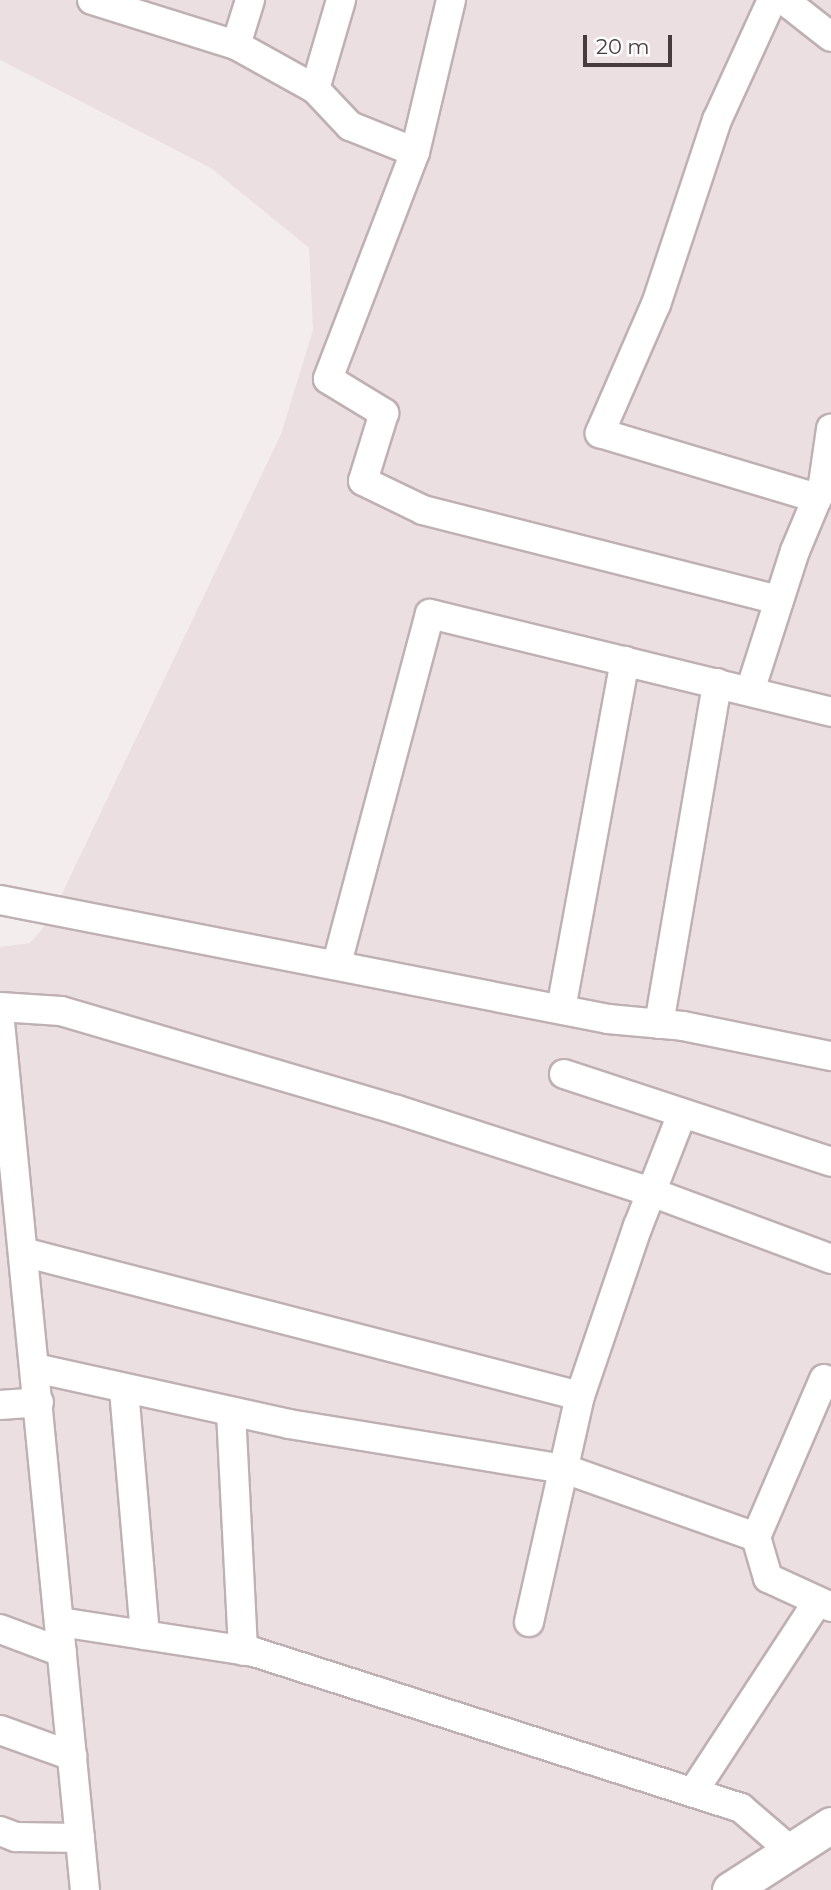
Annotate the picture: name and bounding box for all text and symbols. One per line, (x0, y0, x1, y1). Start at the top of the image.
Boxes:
scale bar (586, 21, 675, 65)
text: 20 m (596, 34, 650, 59)

